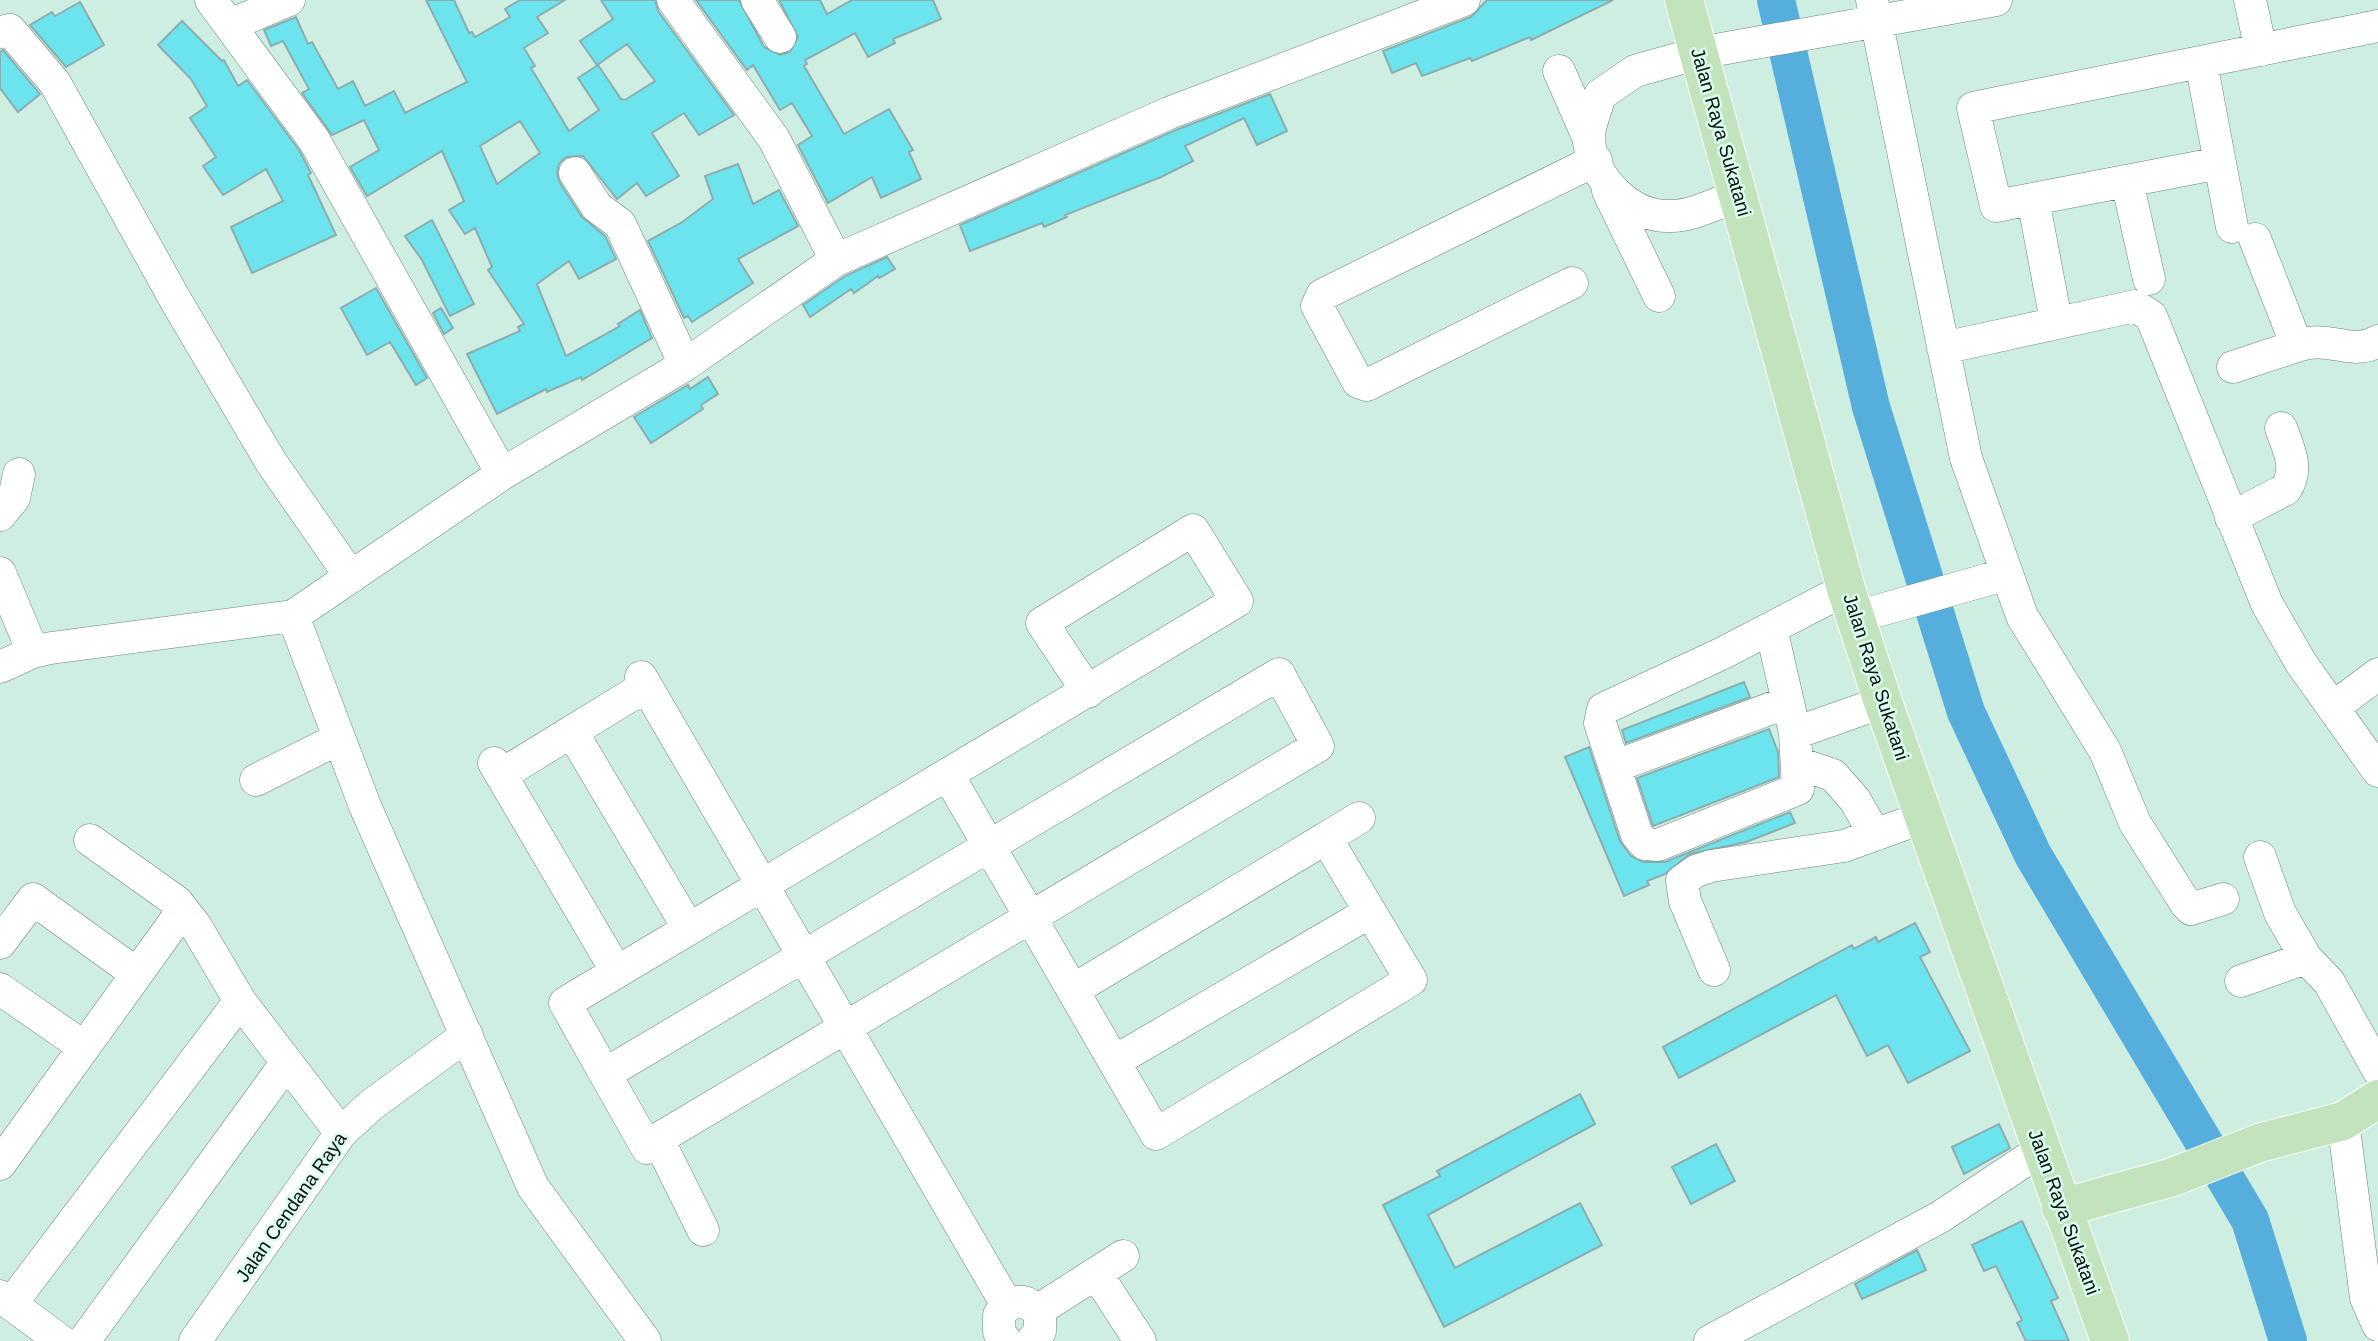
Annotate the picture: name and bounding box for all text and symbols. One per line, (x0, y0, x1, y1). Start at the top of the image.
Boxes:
street label: Jalan Raya Sukatani (1687, 45, 1755, 219)
street label: Jalan Raya Sukatani (1839, 591, 1913, 763)
street label: Jalan Raya Sukatani (2024, 1127, 2104, 1297)
street label: Jalan Cendana Raya (232, 1128, 351, 1286)

